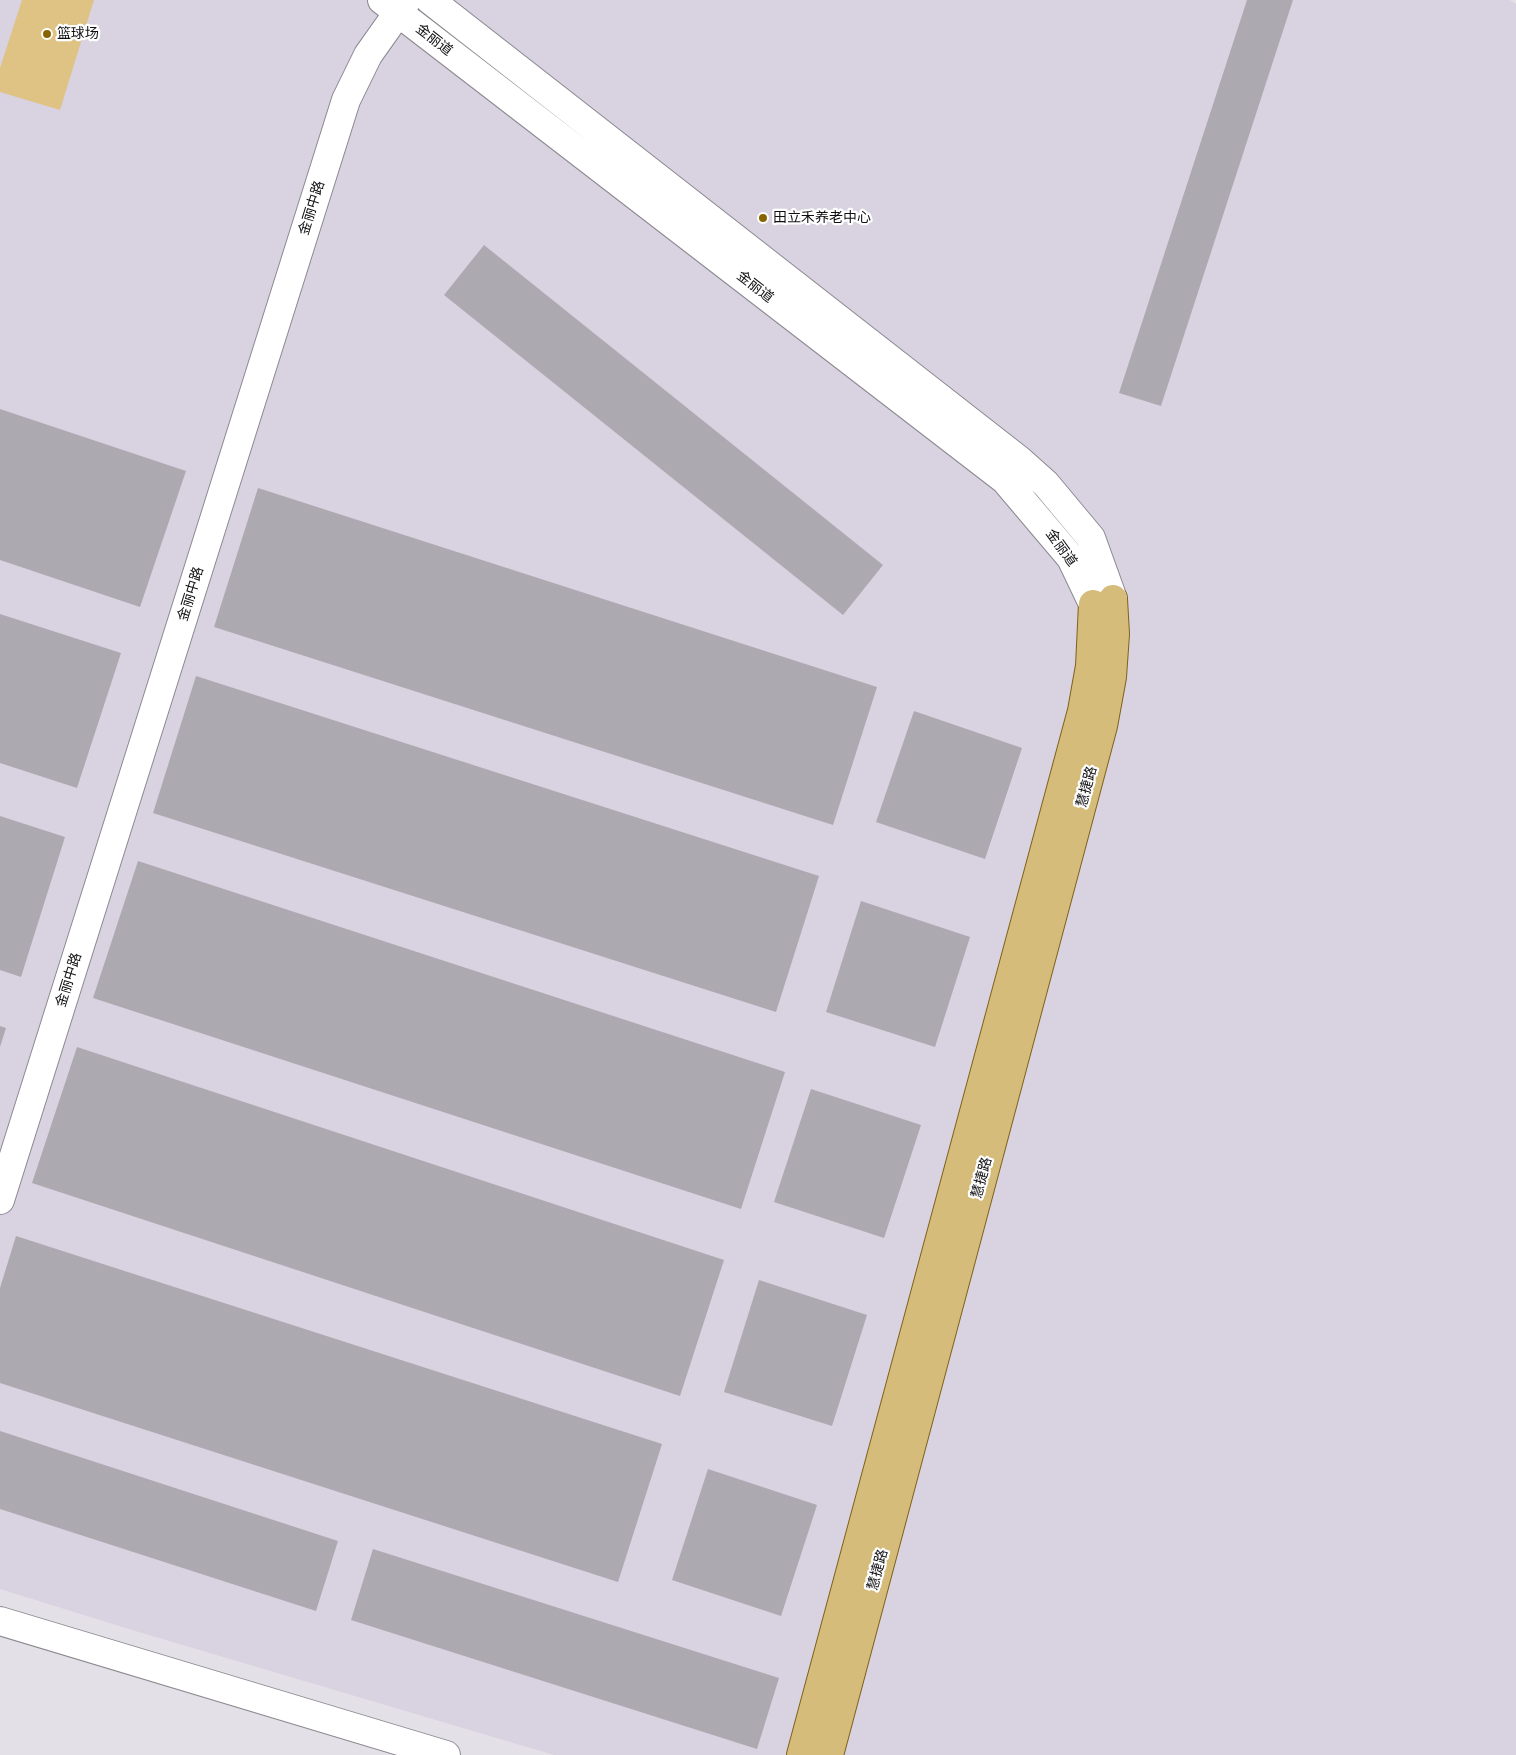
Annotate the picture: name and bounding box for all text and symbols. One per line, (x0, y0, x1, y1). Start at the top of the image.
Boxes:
street label: 金丽道 (412, 20, 456, 60)
place label: 篮球场 (57, 26, 99, 42)
marker: 篮球场 (41, 28, 53, 40)
street label: 金丽中路 (296, 179, 328, 237)
place label: 田立禾养老中心 (773, 210, 871, 226)
marker: 田立禾养老中心 (757, 212, 769, 224)
street label: 金丽道 (733, 267, 777, 307)
street label: 金丽道 (1042, 526, 1080, 570)
street label: 金丽中路 (175, 565, 207, 623)
street label: 慧捷路 (1073, 765, 1101, 809)
street label: 金丽中路 (53, 951, 85, 1009)
street label: 慧捷路 (968, 1156, 996, 1200)
street label: 慧捷路 (864, 1548, 892, 1592)

